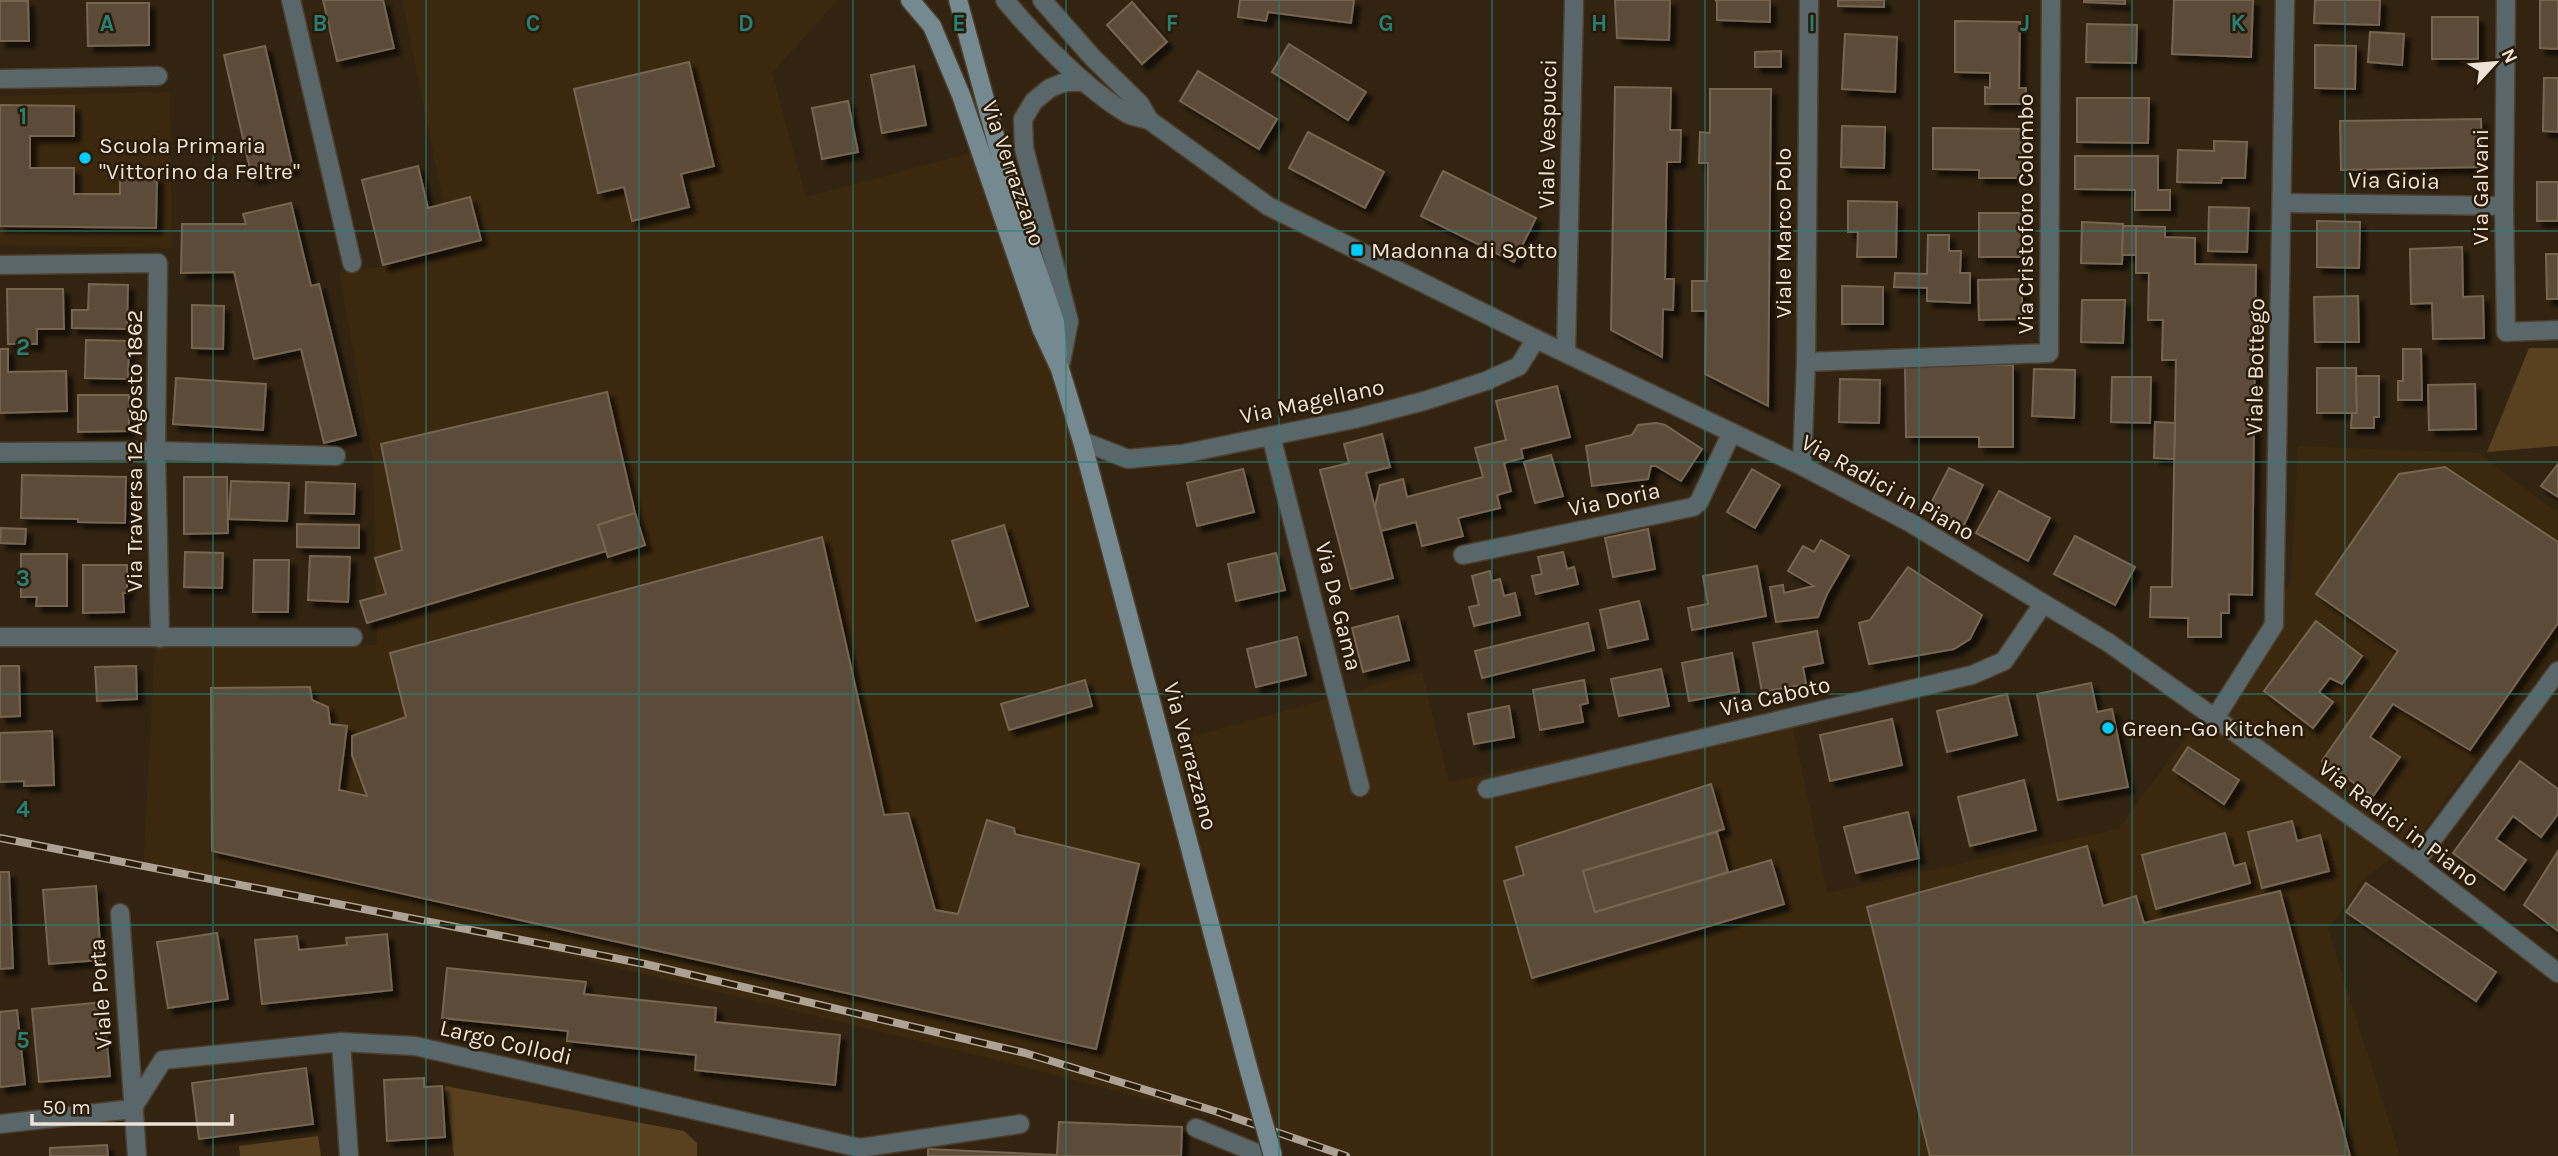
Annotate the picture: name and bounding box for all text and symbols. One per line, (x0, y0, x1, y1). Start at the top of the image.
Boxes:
text: A (100, 10, 114, 37)
text: B (313, 10, 327, 37)
text: C (526, 10, 540, 37)
text: D (738, 10, 754, 37)
text: E (952, 10, 966, 37)
text: F (1166, 10, 1178, 37)
text: G (1378, 10, 1394, 37)
text: H (1591, 10, 1607, 37)
text: I (1808, 10, 1816, 37)
text: J (2020, 10, 2030, 37)
text: K (2230, 10, 2246, 37)
north arrow (2460, 28, 2530, 98)
text: N (2497, 45, 2522, 67)
street label: Viale Vespucci (1533, 59, 1562, 209)
street label: Via Cristoforo Colombo (2012, 94, 2039, 334)
street label: Via Verrazzano (976, 97, 1051, 249)
text: 1 (19, 103, 27, 130)
street label: Via Galvani (2467, 129, 2494, 245)
place label: Scuola Primaria "Vittorino da Feltre" (99, 132, 300, 185)
street label: Viale Marco Polo (1770, 148, 1797, 318)
marker: Scuola Primaria "Vittorino da Feltre" (77, 150, 93, 166)
street label: Via Gioia (2348, 166, 2440, 195)
place label: Madonna di Sotto (1371, 237, 1558, 264)
marker: Madonna di Sotto (1349, 242, 1365, 258)
street label: Viale Bottego (2241, 298, 2270, 436)
street label: Via Traversa 12 Agosto 1862 (121, 310, 148, 592)
text: 2 (16, 334, 30, 361)
street label: Via Magellano (1237, 373, 1387, 430)
street label: Via Radici in Piano (1796, 429, 1979, 546)
street label: Via Doria (1566, 477, 1663, 522)
street label: Via De Gama (1309, 539, 1368, 673)
text: 3 (16, 565, 30, 592)
street label: Via Caboto (1717, 671, 1833, 722)
street label: Via Verrazzano (1158, 679, 1223, 833)
place label: Green-Go Kitchen (2122, 715, 2304, 742)
marker: Green-Go Kitchen (2100, 720, 2116, 736)
street label: Via Radici in Piano (2313, 754, 2484, 893)
text: 4 (16, 796, 30, 823)
street label: Viale Porta (83, 938, 118, 1050)
street label: Largo Collodi (437, 1014, 575, 1071)
text: 5 (16, 1027, 30, 1054)
scale bar (32, 1082, 231, 1126)
text: 50 m (42, 1095, 91, 1119)

